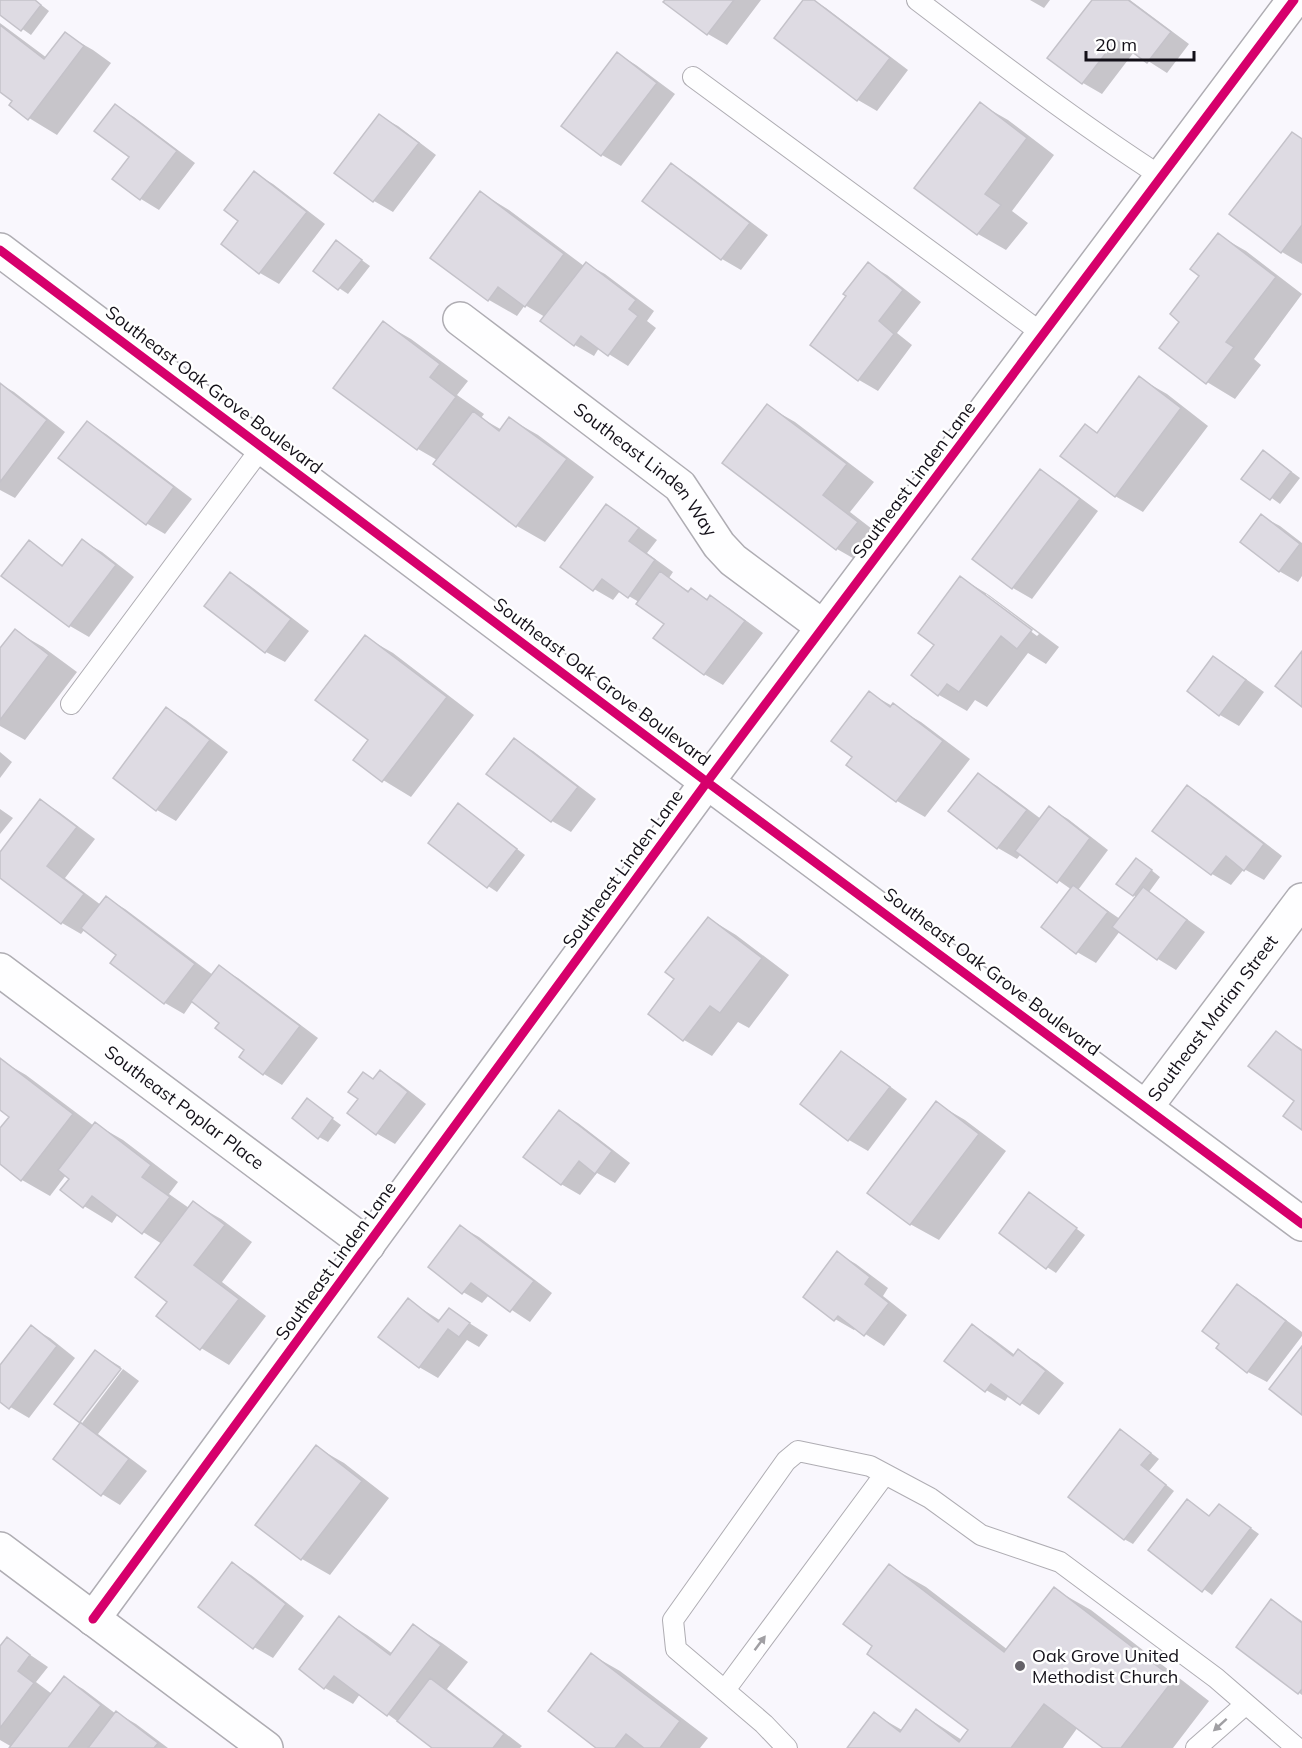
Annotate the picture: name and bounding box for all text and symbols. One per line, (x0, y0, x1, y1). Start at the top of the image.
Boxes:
scale bar (1086, 24, 1194, 62)
text: 20 m (1095, 33, 1137, 56)
street label: Southeast Oak Grove Boulevard (101, 300, 327, 479)
street label: Southeast Linden Way (569, 397, 722, 541)
street label: Southeast Linden Lane (847, 397, 980, 563)
street label: Southeast Oak Grove Boulevard (489, 592, 715, 771)
street label: Southeast Linden Lane (557, 785, 688, 953)
street label: Southeast Oak Grove Boulevard (879, 882, 1105, 1061)
street label: Southeast Marian Street (1142, 930, 1282, 1106)
street label: Southeast Poplar Place (100, 1040, 269, 1174)
street label: Southeast Linden Lane (270, 1177, 401, 1345)
one-way arrow (753, 1636, 765, 1651)
place label: Oak Grove United Methodist Church (1032, 1644, 1179, 1688)
marker: Oak Grove United Methodist Church (1013, 1659, 1027, 1673)
one-way arrow (1214, 1718, 1228, 1732)

